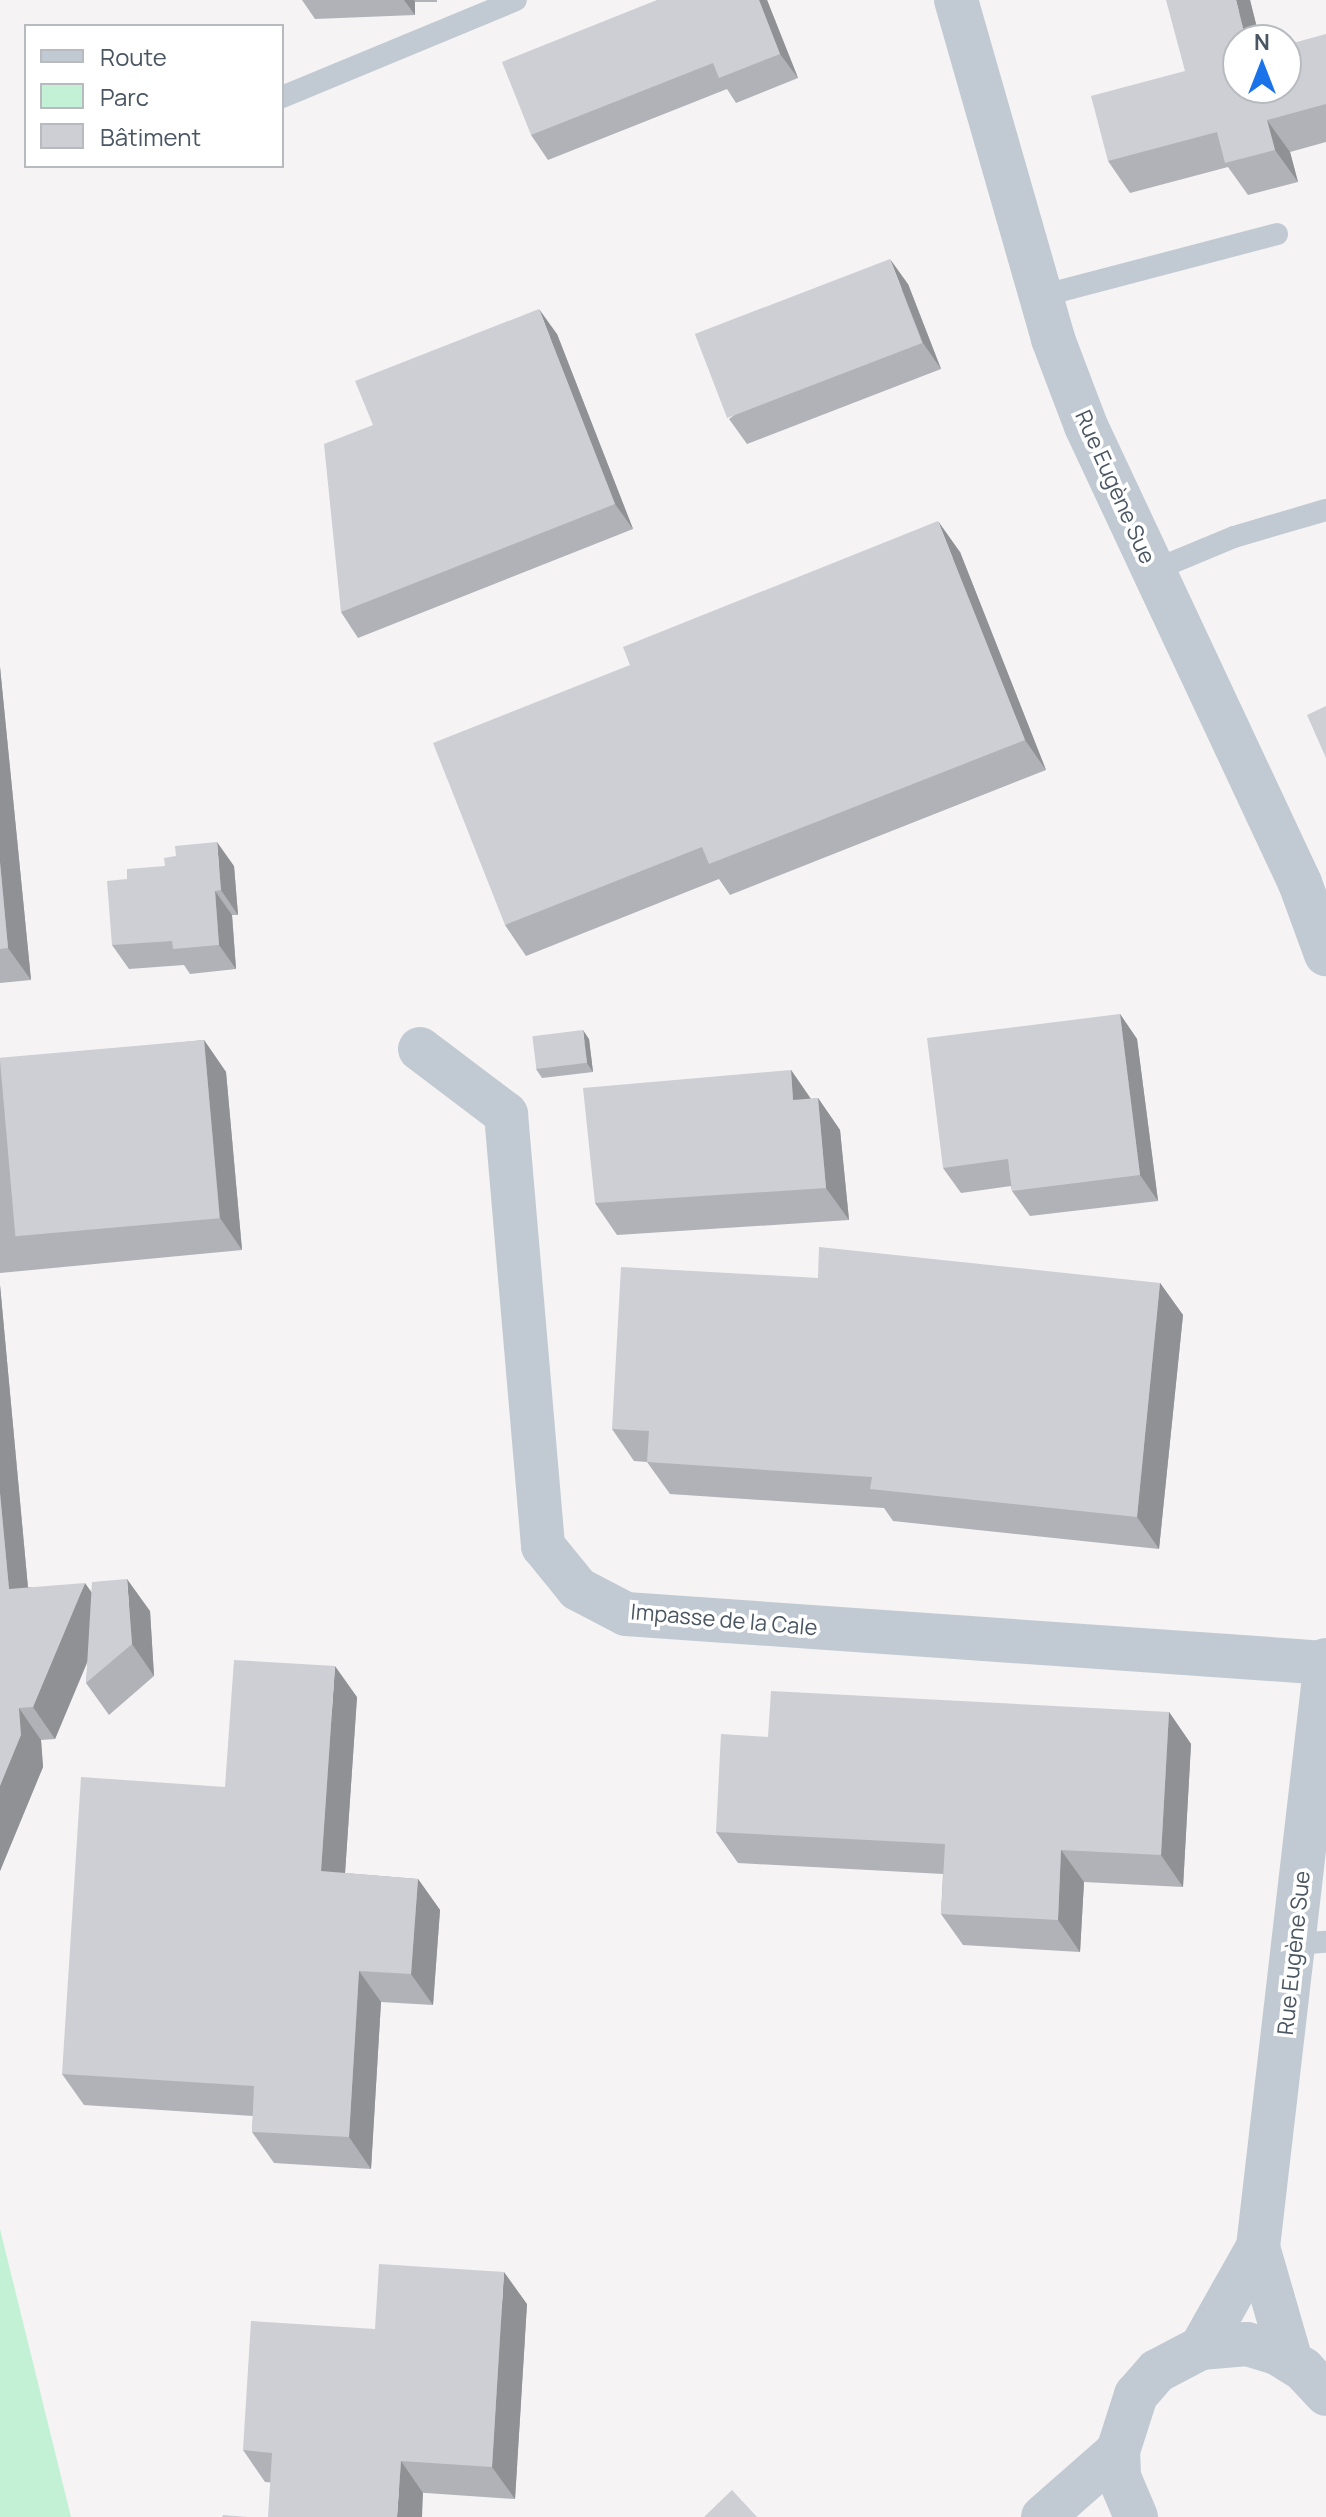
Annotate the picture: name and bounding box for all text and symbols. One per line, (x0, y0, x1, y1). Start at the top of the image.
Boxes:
legend (24, 24, 284, 168)
north arrow (1222, 24, 1302, 104)
text: N (1254, 27, 1270, 57)
text: Route (100, 40, 167, 73)
text: Parc (100, 80, 149, 113)
text: Bâtiment (100, 120, 201, 153)
street label: Rue Eugène Sue (1069, 406, 1161, 568)
street label: Impasse de la Cale (630, 1599, 818, 1641)
street label: Rue Eugène Sue (1272, 1870, 1316, 2036)

